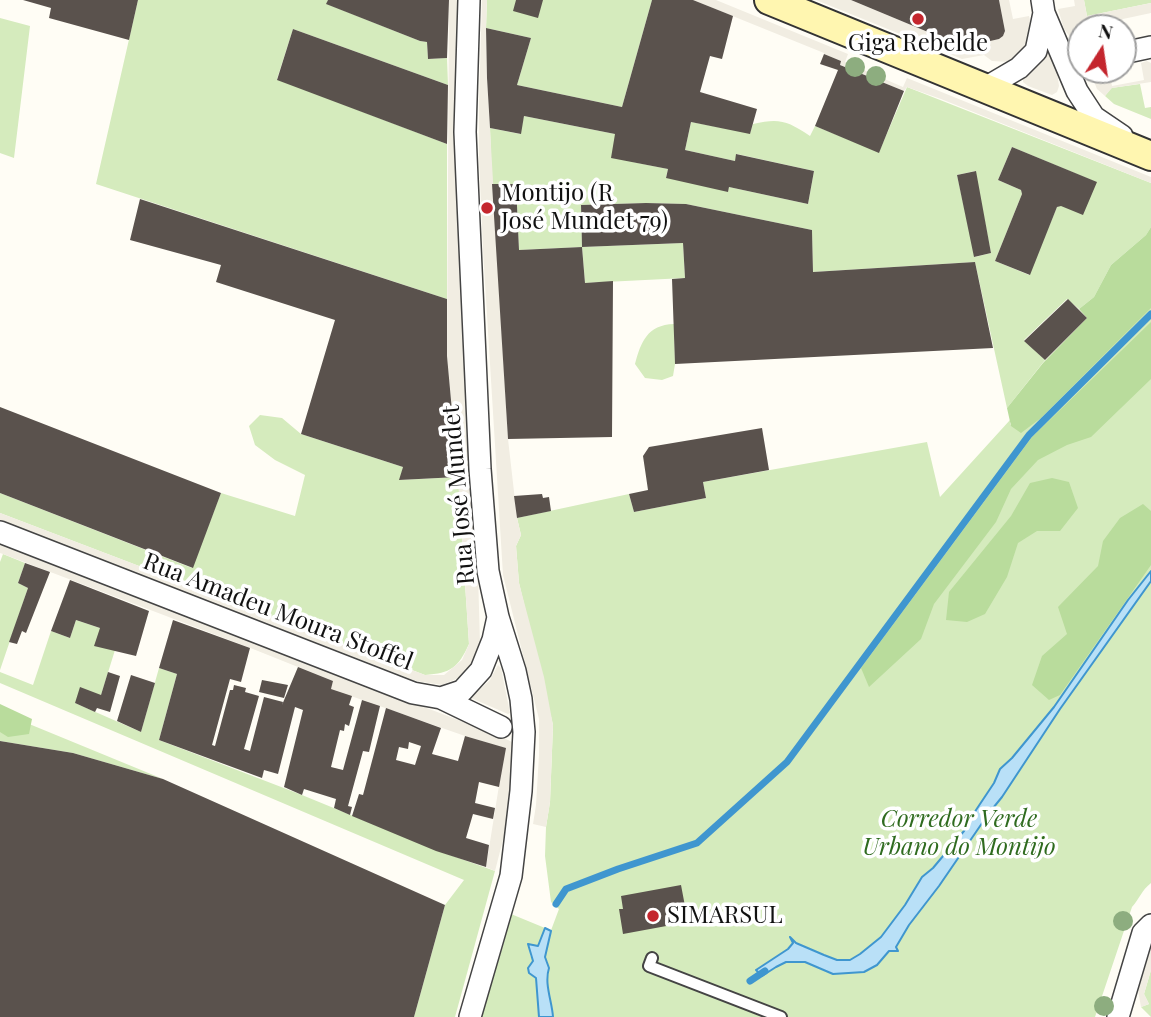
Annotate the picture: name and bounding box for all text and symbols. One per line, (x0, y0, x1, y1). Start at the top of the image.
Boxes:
marker: Giga Rebelde (910, 11, 926, 27)
north arrow (1067, 14, 1137, 84)
text: N (1097, 16, 1115, 45)
place label: Giga Rebelde (848, 30, 988, 58)
place label: Montijo (R José Mundet 79) (501, 180, 668, 236)
marker: Montijo (R José Mundet 79) (479, 200, 495, 216)
street label: Rua José Mundet (437, 404, 481, 586)
street label: Rua Amadeu Moura Stoffel (139, 547, 417, 677)
park label: Corredor Verde Urbano do Montijo (862, 806, 1056, 862)
place label: SIMARSUL (667, 902, 783, 930)
marker: SIMARSUL (645, 908, 661, 924)

